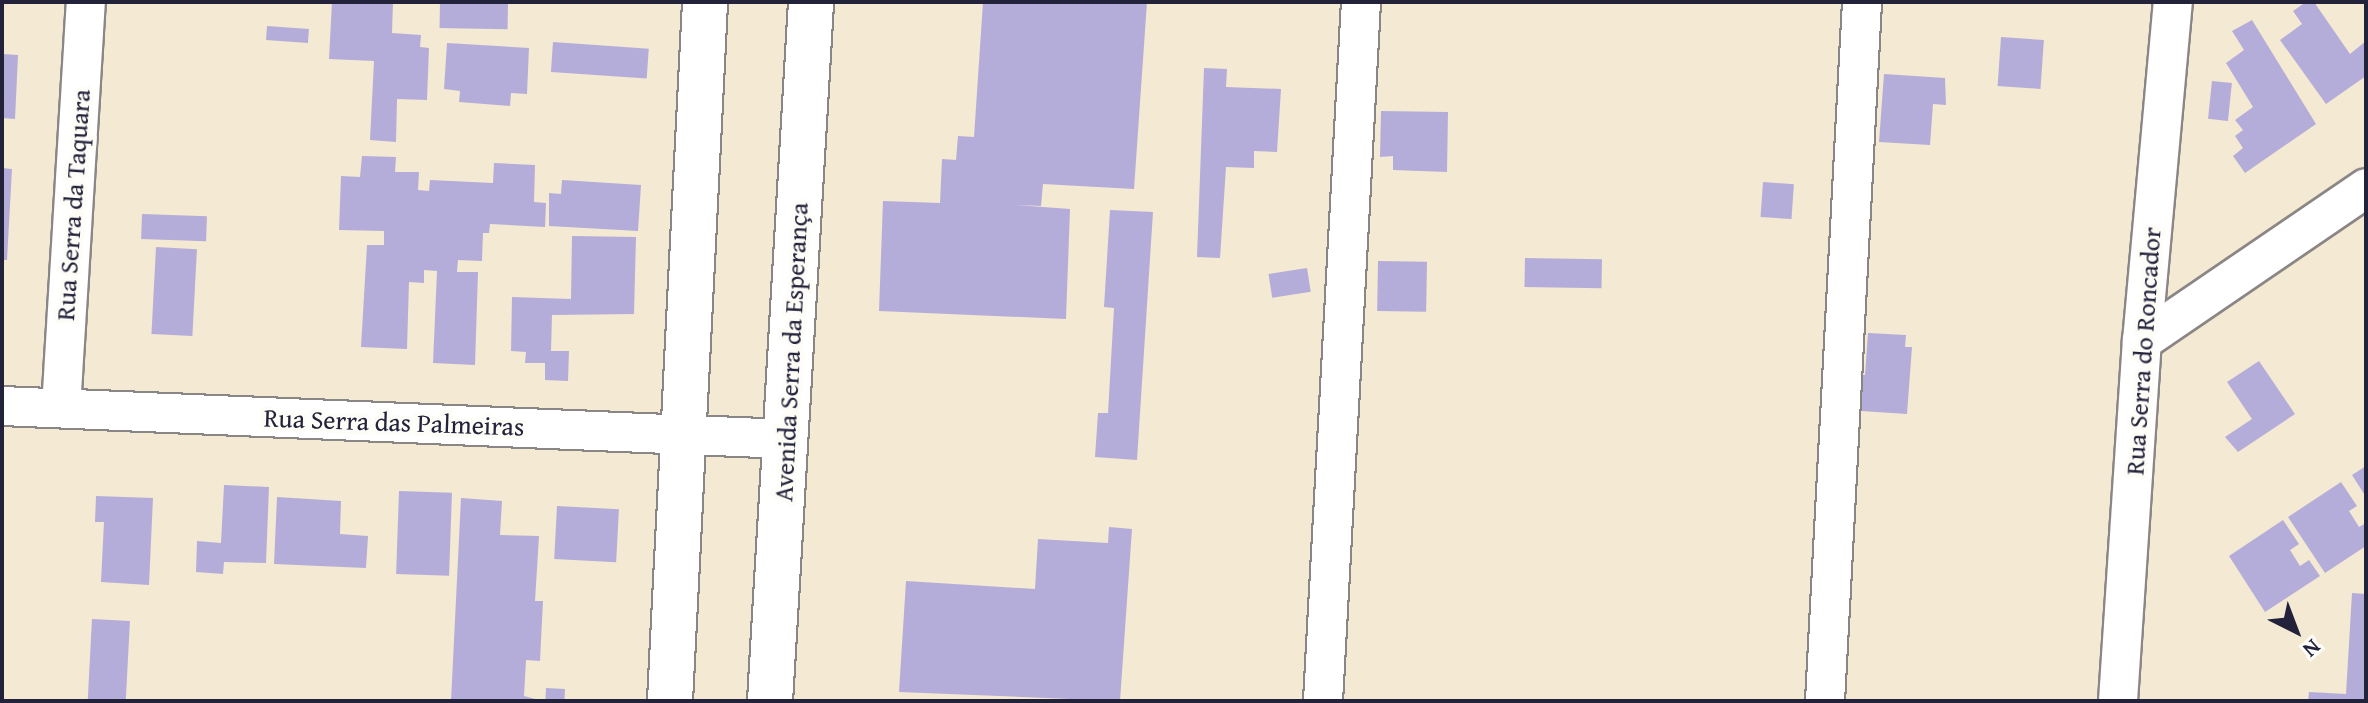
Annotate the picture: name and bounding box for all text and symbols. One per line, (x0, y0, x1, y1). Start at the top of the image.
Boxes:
street label: Rua Serra da Taquara (49, 88, 97, 322)
street label: Avenida Serra da Esperança (768, 202, 814, 502)
street label: Rua Serra do Roncador (2119, 226, 2167, 476)
street label: Rua Serra das Palmeiras (263, 402, 525, 442)
north arrow (2256, 591, 2336, 671)
text: N (2296, 632, 2328, 666)

